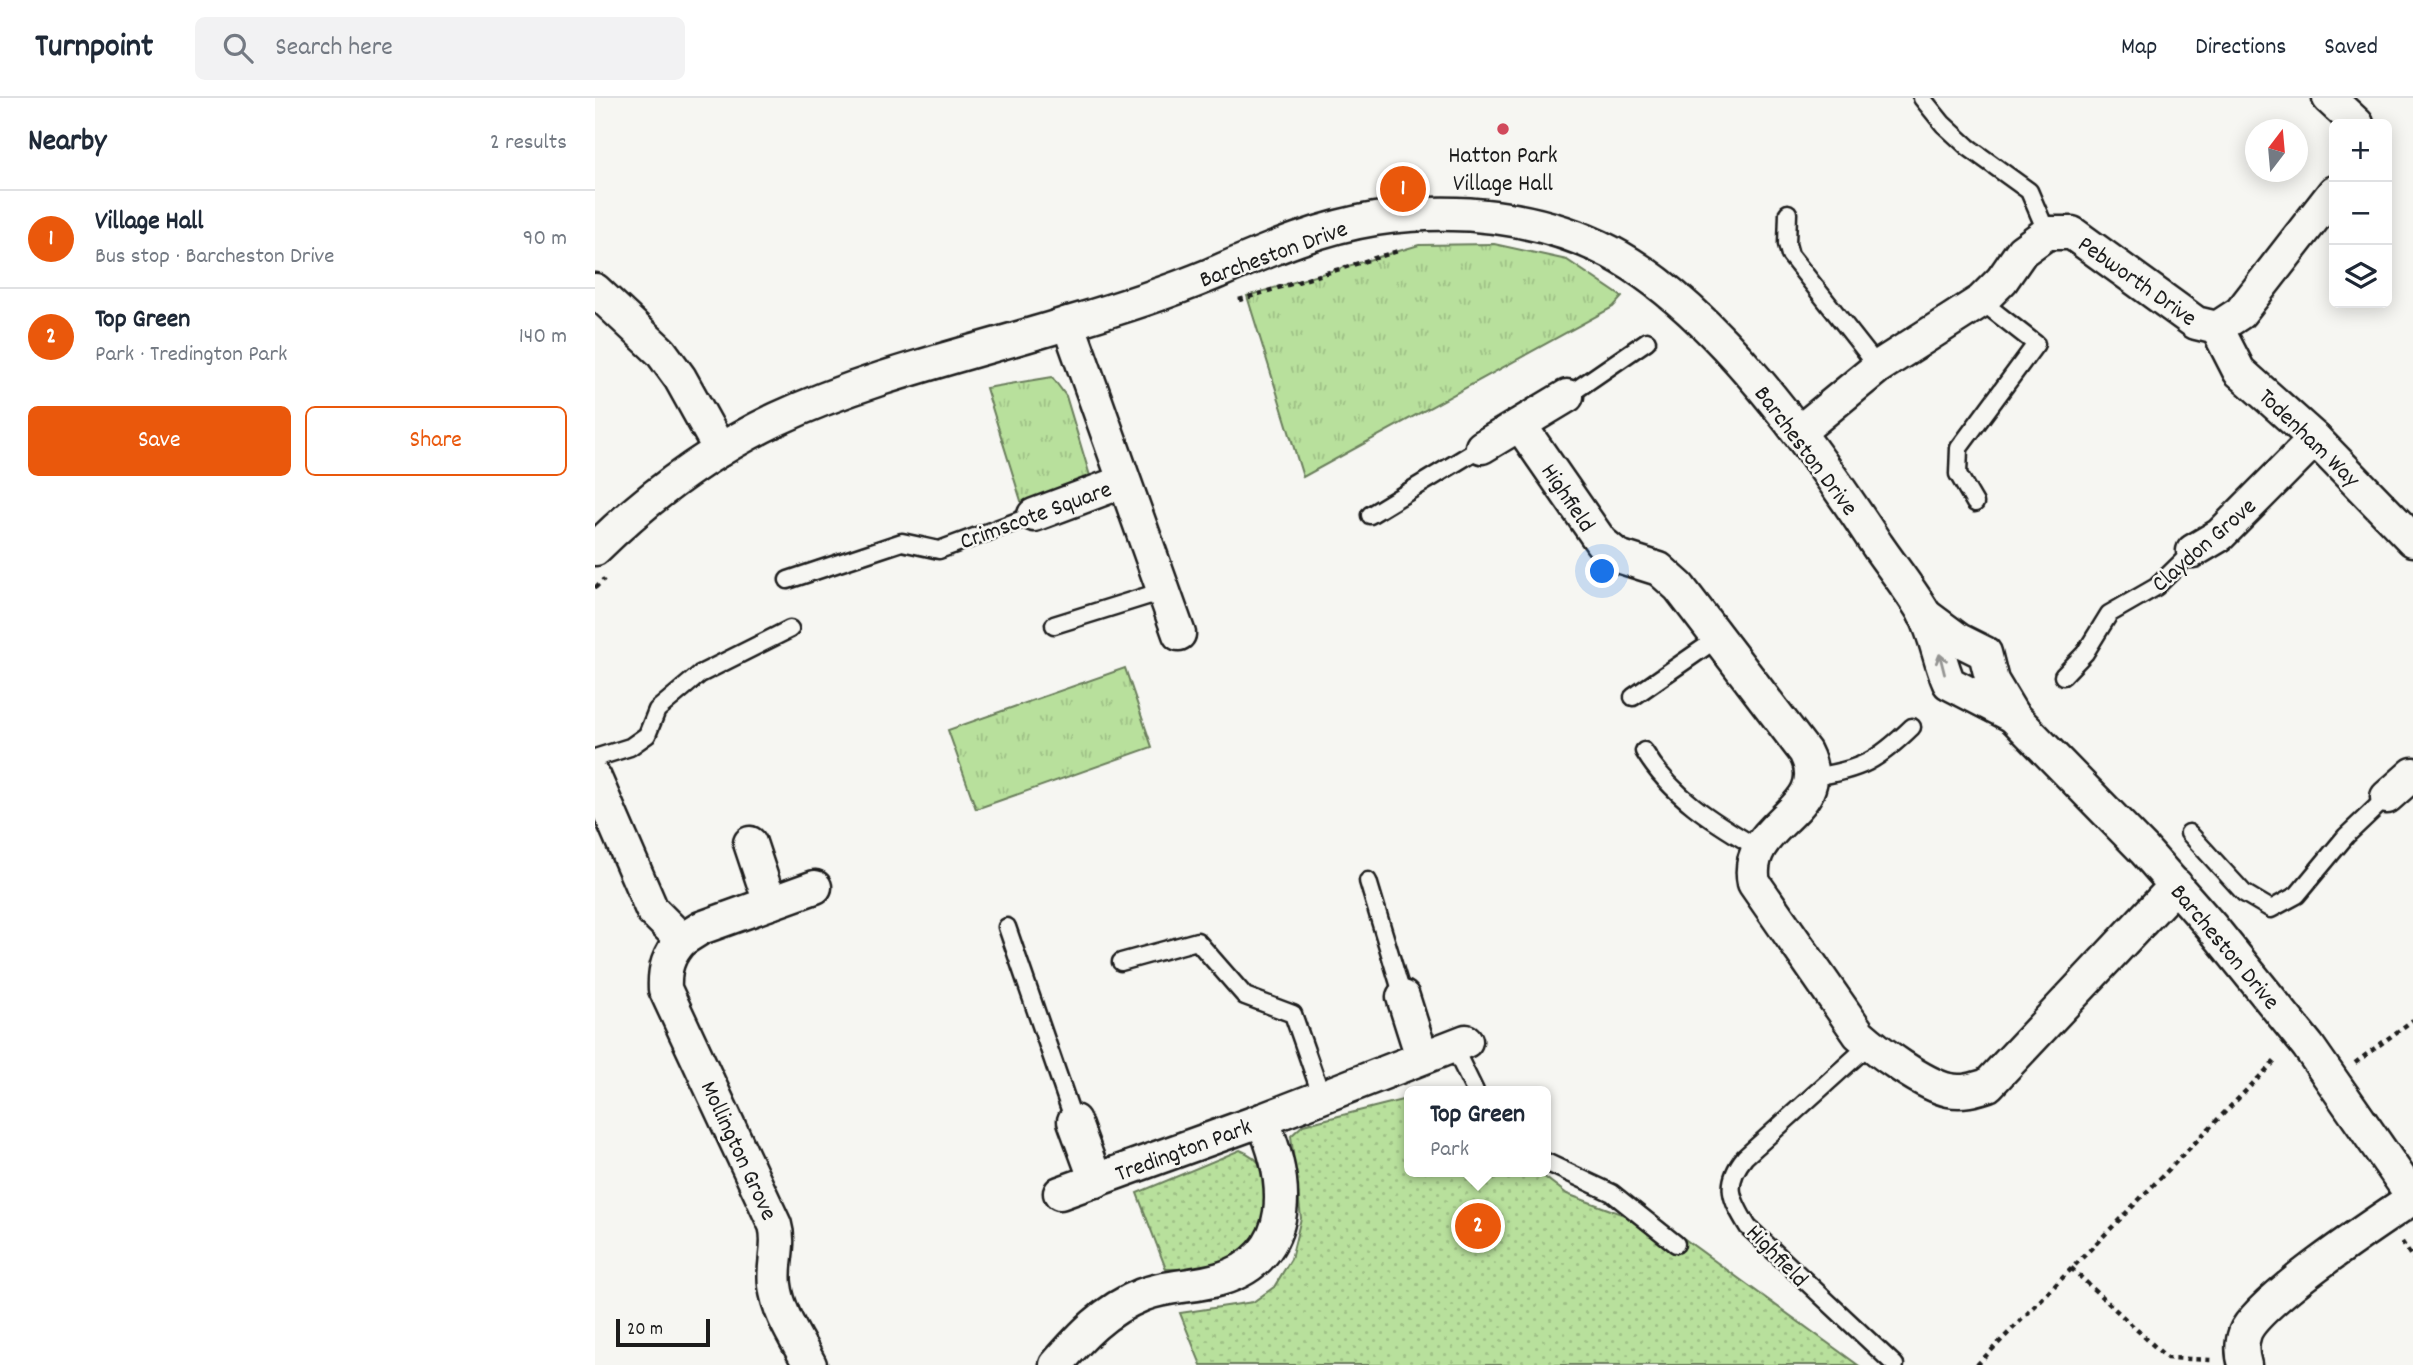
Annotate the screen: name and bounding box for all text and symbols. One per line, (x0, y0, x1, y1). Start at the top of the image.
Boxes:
search box (195, 17, 685, 80)
text: Turnpoint (35, 25, 153, 72)
icon: search (219, 29, 257, 67)
text: Search here (275, 30, 393, 67)
text: Map (2121, 31, 2157, 65)
text: Directions (2195, 31, 2286, 65)
text: Saved (2324, 31, 2378, 65)
north arrow (2245, 119, 2308, 182)
map controls (2329, 119, 2392, 308)
button: + (2329, 119, 2392, 182)
marker: Hatton Park Village Hall (1495, 121, 1511, 137)
text: Nearby (28, 122, 106, 165)
text: 2 results (490, 127, 567, 160)
place label: Hatton Park Village Hall (1448, 140, 1558, 202)
pin: 1 (1380, 163, 1426, 215)
button: − (2329, 182, 2392, 245)
text: Village Hall (95, 204, 204, 241)
street label: Barcheston Drive (1195, 213, 1353, 298)
text: 1 (48, 223, 54, 256)
text: 90 m (523, 223, 567, 256)
street label: Pebworth Drive (2070, 229, 2203, 336)
text: Bus stop · Barcheston Drive (95, 241, 334, 274)
button: layers (2329, 245, 2392, 308)
text: Top Green (95, 302, 190, 339)
text: 2 (46, 321, 56, 354)
text: 140 m (519, 321, 567, 354)
text: Park · Tredington Park (95, 339, 287, 372)
street label: Barcheston Drive (1744, 380, 1865, 524)
street label: Todenham Way (2249, 382, 2367, 497)
button: Save (28, 406, 291, 476)
button: Share (305, 406, 567, 476)
street label: Highfield (1531, 457, 1602, 540)
street label: Crimscote Square (955, 474, 1117, 560)
street label: Claydon Grove (2145, 491, 2265, 602)
your location (1585, 554, 1619, 588)
one-way arrow (1935, 653, 1948, 675)
street label: Barcheston Drive (2161, 878, 2287, 1018)
street label: Mollington Grove (690, 1076, 785, 1227)
popup (1404, 1086, 1551, 1177)
text: Top Green (1430, 1097, 1525, 1134)
street label: Tredington Park (1111, 1111, 1257, 1192)
text: Park (1430, 1134, 1469, 1167)
pin: 2 (1455, 1200, 1501, 1252)
street label: Highfield (1737, 1218, 1815, 1297)
scale bar (616, 1316, 711, 1348)
text: 20 m (627, 1317, 663, 1344)

